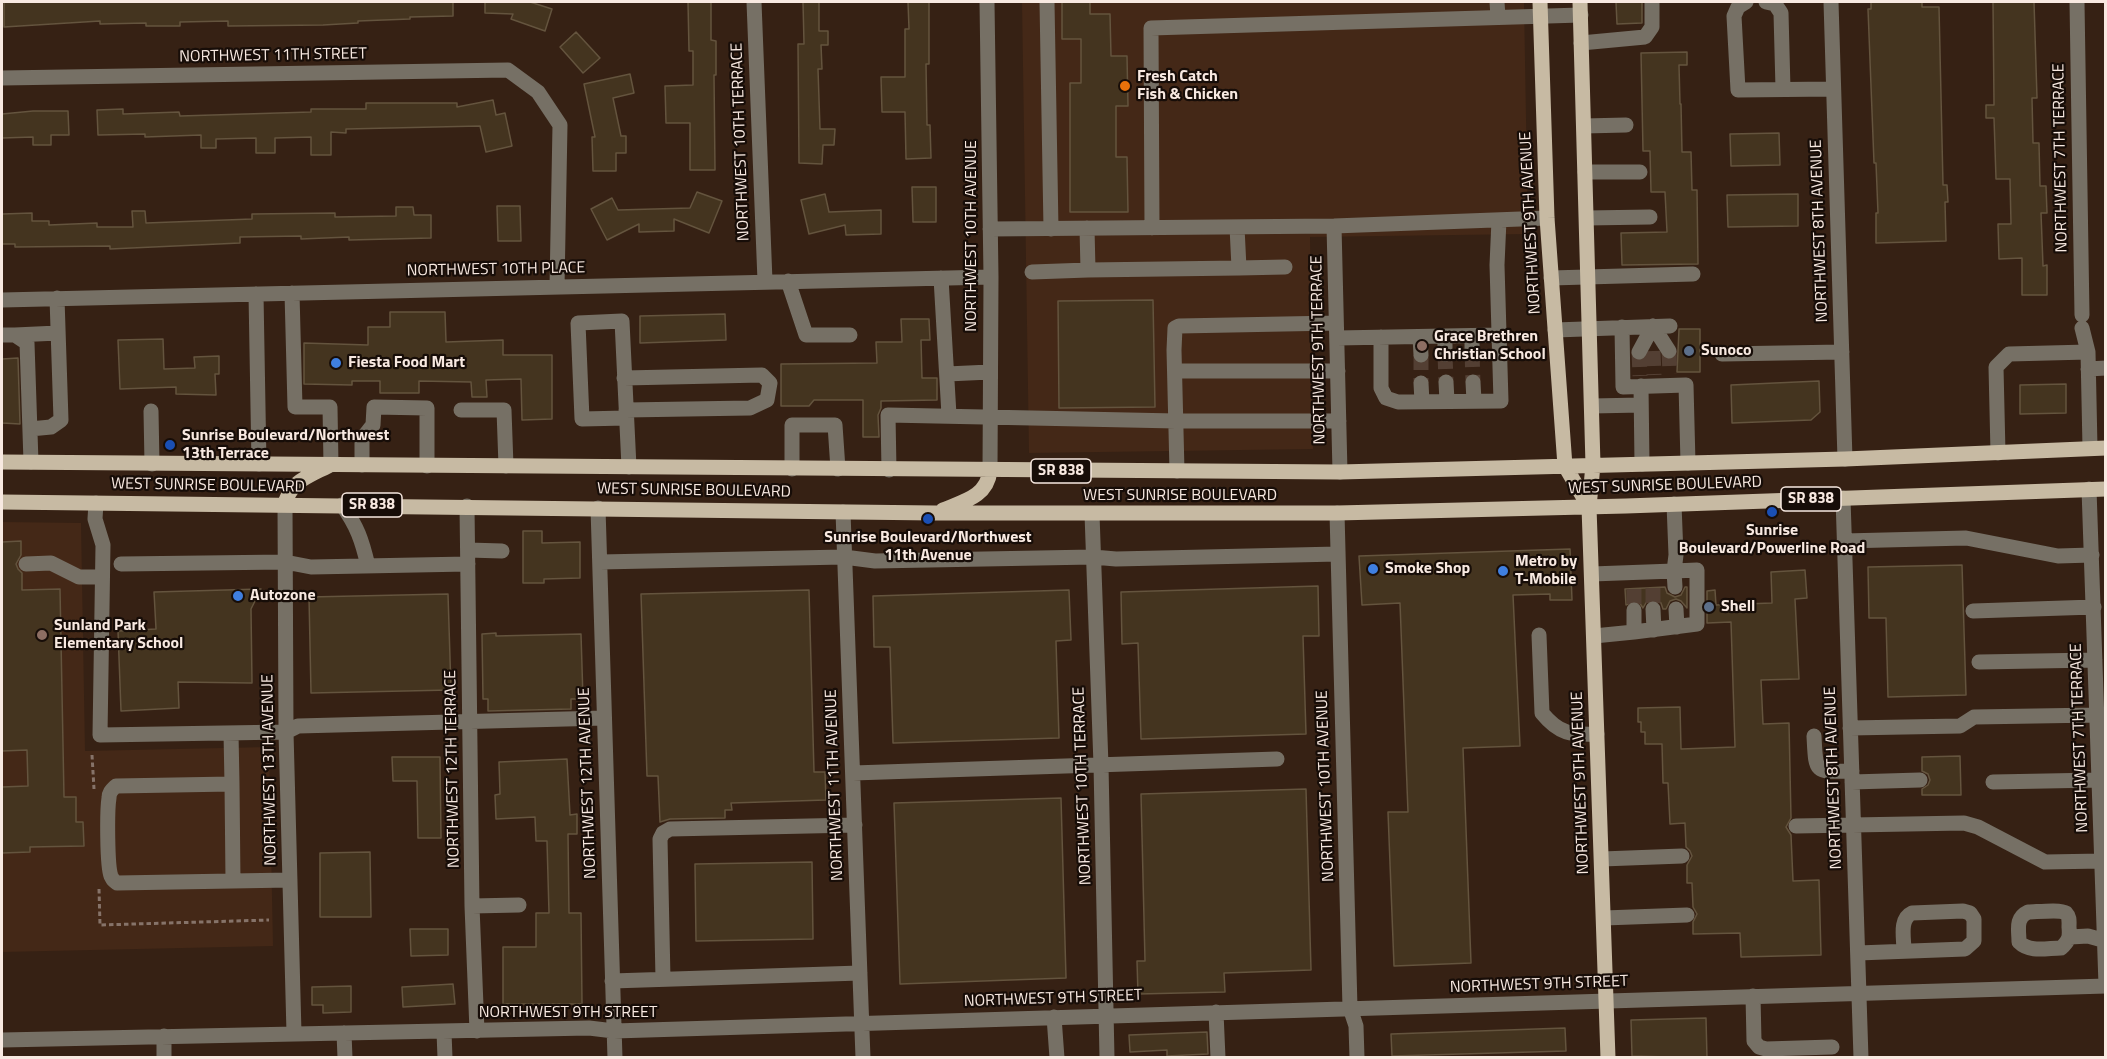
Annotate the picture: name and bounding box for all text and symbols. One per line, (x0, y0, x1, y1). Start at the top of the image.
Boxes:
street label: NORTHWEST 10TH TERRACE (728, 43, 754, 241)
street label: NORTHWEST 11TH STREET (179, 45, 367, 67)
street label: NORTHWEST 7TH TERRACE (2050, 63, 2072, 253)
place label: Fresh Catch Fish & Chicken (1137, 67, 1238, 105)
marker: Fresh Catch Fish & Chicken (1118, 79, 1132, 93)
street label: NORTHWEST 9TH AVENUE (1517, 131, 1545, 315)
street label: NORTHWEST 8TH AVENUE (1807, 139, 1833, 323)
street label: NORTHWEST 10TH AVENUE (962, 140, 982, 332)
street label: NORTHWEST 9TH TERRACE (1308, 255, 1330, 445)
street label: NORTHWEST 10TH PLACE (407, 259, 585, 281)
place label: Grace Brethren Christian School (1434, 327, 1546, 365)
marker: Grace Brethren Christian School (1415, 339, 1429, 353)
place label: Sunoco (1701, 341, 1751, 361)
marker: Sunoco (1682, 344, 1696, 358)
place label: Fiesta Food Mart (348, 353, 465, 373)
marker: Fiesta Food Mart (329, 356, 343, 370)
place label: Sunrise Boulevard/Northwest 13th Terrace (182, 426, 389, 464)
marker: Sunrise Boulevard/Northwest 13th Terrace (163, 438, 177, 452)
road number: SR 838 (1031, 459, 1091, 483)
street label: WEST SUNRISE BOULEVARD (1568, 473, 1762, 499)
street label: WEST SUNRISE BOULEVARD (111, 475, 305, 497)
street label: WEST SUNRISE BOULEVARD (597, 480, 791, 502)
street label: WEST SUNRISE BOULEVARD (1083, 486, 1277, 506)
road number: SR 838 (1781, 487, 1841, 511)
road number: SR 838 (342, 493, 402, 517)
marker: Sunrise Boulevard/Powerline Road (1765, 505, 1779, 519)
marker: Sunrise Boulevard/Northwest 11th Avenue (921, 512, 935, 526)
place label: Sunrise Boulevard/Powerline Road (1679, 521, 1865, 559)
place label: Sunrise Boulevard/Northwest 11th Avenue (824, 528, 1032, 566)
place label: Metro by T-Mobile (1515, 552, 1577, 590)
place label: Smoke Shop (1385, 559, 1470, 579)
marker: Smoke Shop (1366, 562, 1380, 576)
marker: Metro by T-Mobile (1496, 564, 1510, 578)
place label: Autozone (250, 586, 316, 606)
marker: Autozone (231, 589, 245, 603)
place label: Shell (1721, 597, 1755, 617)
marker: Shell (1702, 600, 1716, 614)
place label: Sunland Park Elementary School (54, 616, 183, 654)
marker: Sunland Park Elementary School (35, 628, 49, 642)
street label: NORTHWEST 7TH TERRACE (2067, 643, 2093, 833)
street label: NORTHWEST 12TH TERRACE (442, 670, 464, 868)
street label: NORTHWEST 13TH AVENUE (259, 674, 281, 866)
street label: NORTHWEST 8TH AVENUE (1821, 686, 1847, 870)
street label: NORTHWEST 12TH AVENUE (575, 687, 601, 879)
street label: NORTHWEST 10TH TERRACE (1070, 687, 1096, 885)
street label: NORTHWEST 11TH AVENUE (822, 689, 848, 881)
street label: NORTHWEST 10TH AVENUE (1313, 690, 1339, 882)
street label: NORTHWEST 9TH AVENUE (1568, 691, 1594, 875)
street label: NORTHWEST 9TH STREET (1449, 972, 1629, 998)
street label: NORTHWEST 9TH STREET (963, 986, 1143, 1012)
street label: NORTHWEST 9TH STREET (479, 1003, 657, 1023)

